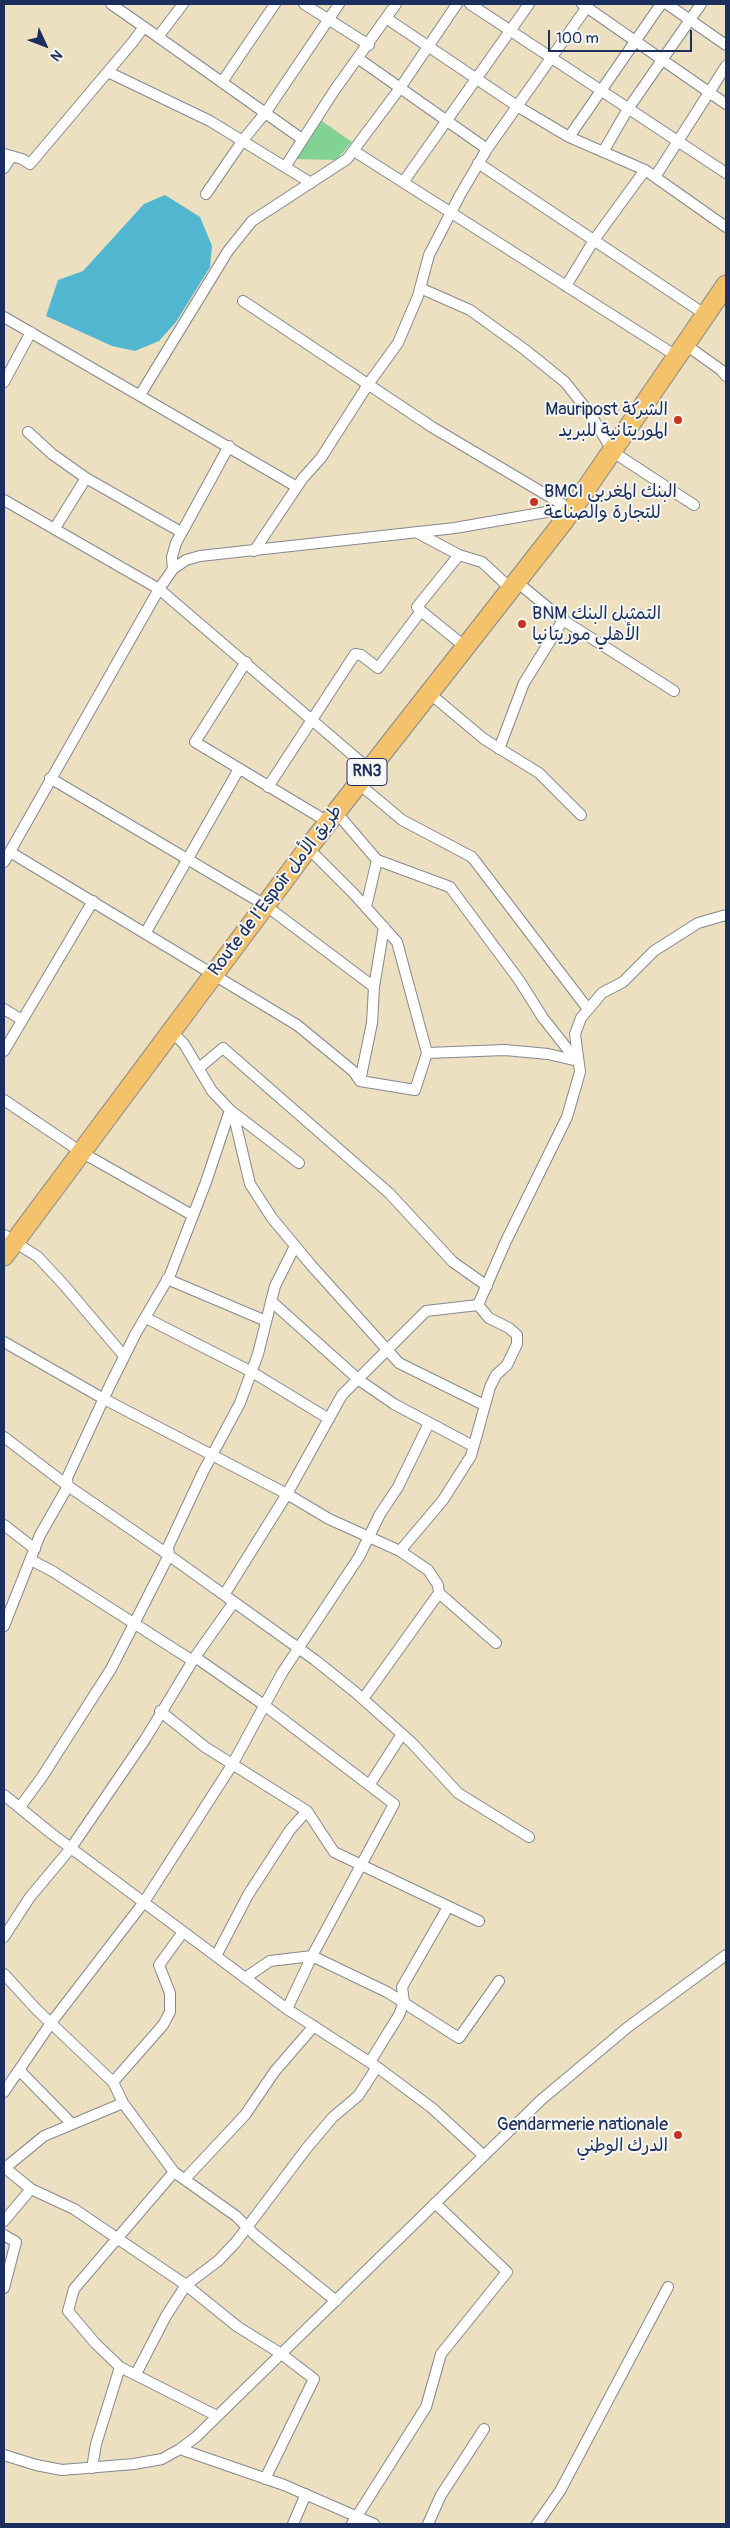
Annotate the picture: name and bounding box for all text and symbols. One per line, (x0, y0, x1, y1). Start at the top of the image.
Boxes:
north arrow (20, 20, 70, 70)
scale bar (550, 20, 694, 52)
text: 100 m (556, 29, 599, 48)
text: N (47, 46, 66, 65)
place label: Mauripost الشركة الموريتانية للبريد (545, 399, 668, 442)
marker: Mauripost الشركة الموريتانية للبريد (672, 414, 684, 426)
place label: BMCI البنك المغربي للتجارة والصناعة (544, 481, 677, 524)
marker: BMCI البنك المغربي للتجارة والصناعة (528, 496, 540, 508)
place label: BNM التمثيل البنك الأهلي موريتانيا (532, 603, 661, 646)
marker: BNM التمثيل البنك الأهلي موريتانيا (516, 618, 528, 630)
road number: RN3 (347, 759, 387, 786)
street label: Route de l’Espoir طريق الأمل (205, 801, 347, 981)
place label: Gendarmerie nationale الدرك الوطني (497, 2114, 668, 2156)
marker: Gendarmerie nationale الدرك الوطني (672, 2129, 684, 2141)

